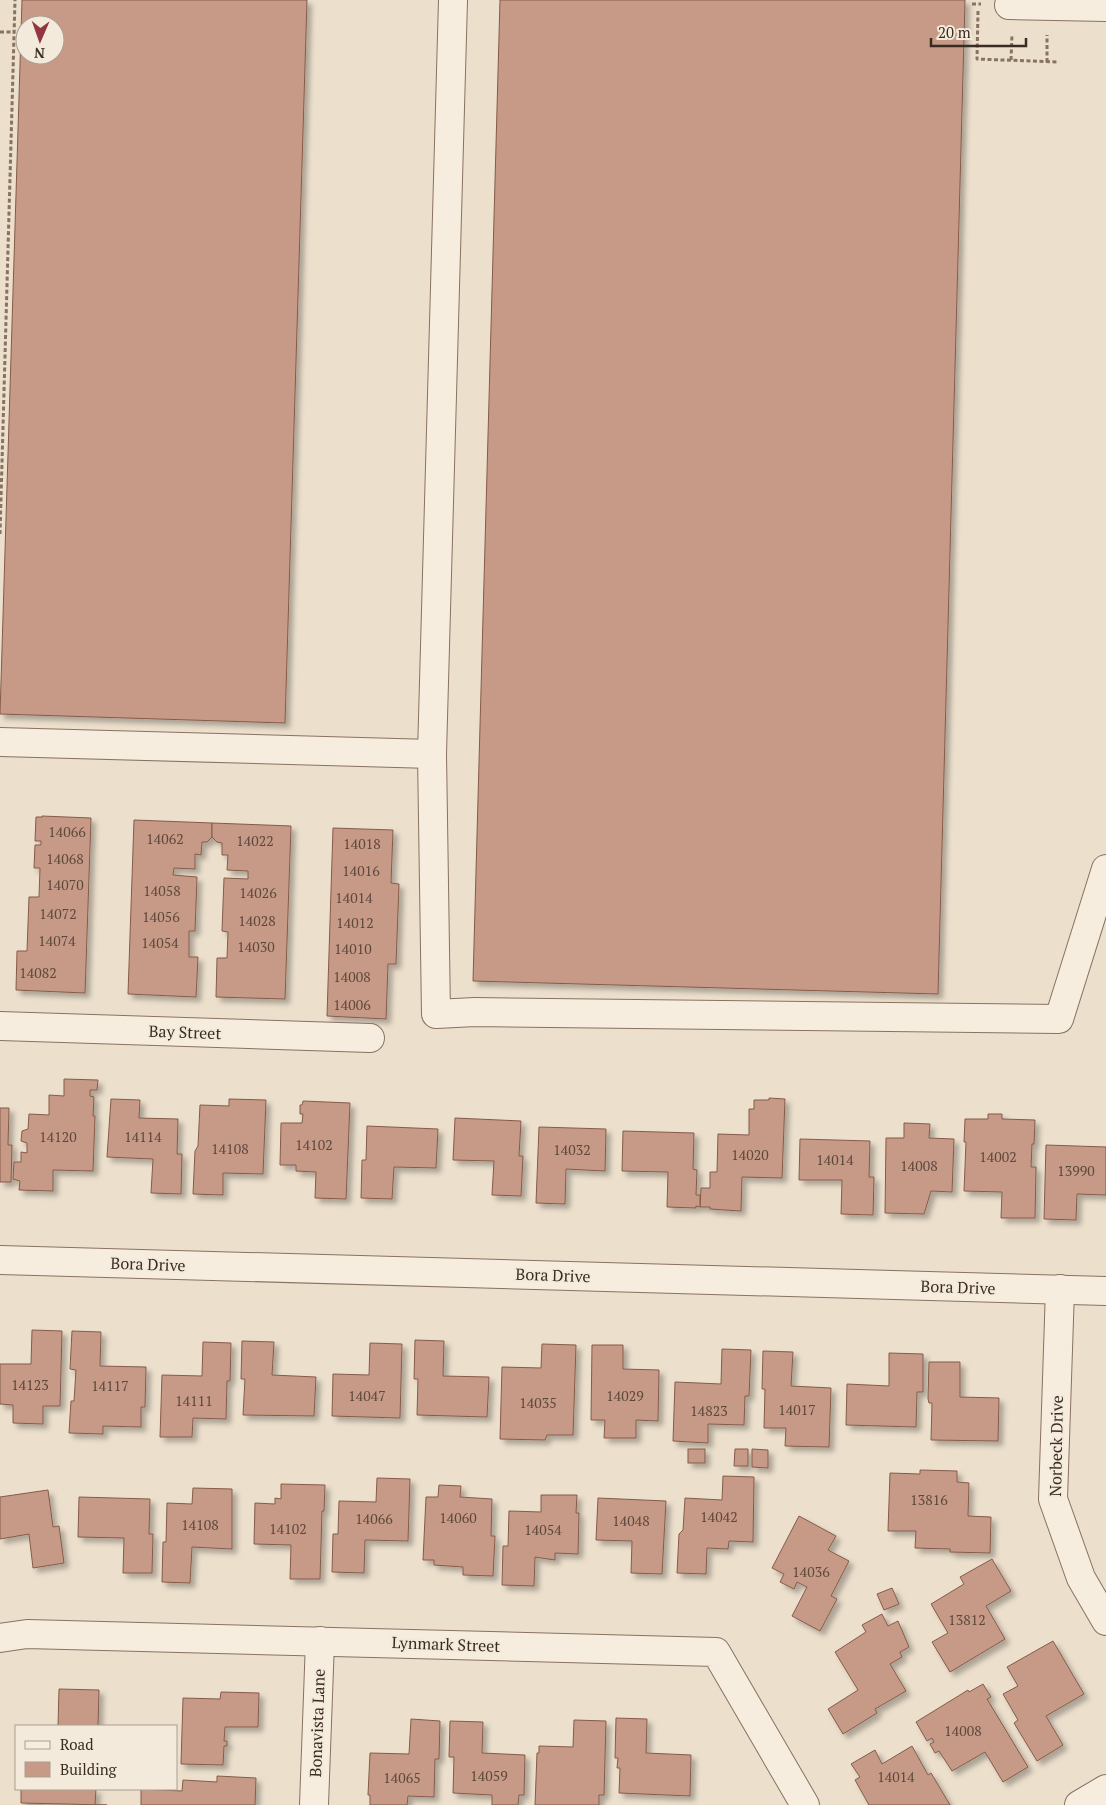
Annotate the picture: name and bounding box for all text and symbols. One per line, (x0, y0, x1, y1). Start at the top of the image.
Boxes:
north arrow (15, 15, 65, 65)
scale bar (931, 15, 1026, 47)
text: 20 m (938, 22, 971, 42)
text: N (34, 44, 45, 63)
house number: 14066 (48, 822, 86, 841)
house number: 14062 (146, 829, 184, 848)
house number: 14022 (236, 831, 274, 850)
house number: 14018 (343, 834, 381, 853)
house number: 14068 (46, 849, 84, 868)
house number: 14016 (342, 861, 380, 880)
house number: 14070 (46, 875, 84, 894)
house number: 14058 (143, 881, 181, 900)
house number: 14026 (239, 883, 277, 902)
house number: 14014 (335, 888, 373, 907)
house number: 14072 (39, 904, 77, 923)
house number: 14056 (142, 907, 180, 926)
house number: 14028 (238, 911, 276, 930)
house number: 14012 (336, 913, 374, 932)
house number: 14074 (38, 931, 76, 950)
house number: 14054 (141, 933, 179, 952)
house number: 14030 (237, 937, 275, 956)
house number: 14010 (334, 939, 372, 958)
house number: 14082 (19, 963, 57, 982)
house number: 14008 (333, 967, 371, 986)
house number: 14006 (333, 995, 371, 1014)
street label: Bay Street (148, 1020, 222, 1044)
house number: 14120 (39, 1127, 77, 1146)
house number: 14114 (124, 1127, 162, 1146)
house number: 14102 (295, 1135, 333, 1154)
house number: 14108 (211, 1139, 249, 1158)
house number: 14032 (553, 1140, 591, 1159)
house number: 14020 (731, 1145, 769, 1164)
house number: 14002 (979, 1147, 1017, 1166)
house number: 14014 (816, 1150, 854, 1169)
house number: 14008 (900, 1156, 938, 1175)
house number: 13990 (1057, 1161, 1095, 1180)
street label: Bora Drive (110, 1252, 186, 1276)
street label: Bora Drive (515, 1263, 591, 1287)
street label: Bora Drive (920, 1275, 996, 1299)
house number: 14123 (11, 1375, 49, 1394)
house number: 14117 (91, 1376, 129, 1395)
house number: 14047 (348, 1386, 386, 1405)
house number: 14029 (606, 1386, 644, 1405)
house number: 14111 (175, 1391, 213, 1410)
house number: 14035 (519, 1393, 557, 1412)
street label: Norbeck Drive (1044, 1395, 1068, 1497)
house number: 14017 (778, 1400, 816, 1419)
house number: 14823 (690, 1401, 728, 1420)
house number: 13816 (910, 1490, 948, 1509)
house number: 14042 (700, 1507, 738, 1526)
house number: 14060 (439, 1508, 477, 1527)
house number: 14066 (355, 1509, 393, 1528)
house number: 14048 (612, 1511, 650, 1530)
house number: 14108 (181, 1515, 219, 1534)
house number: 14102 (269, 1519, 307, 1538)
house number: 14054 (524, 1520, 562, 1539)
house number: 14036 (792, 1562, 830, 1581)
house number: 13812 (948, 1610, 986, 1629)
street label: Lynmark Street (391, 1631, 501, 1657)
street label: Bonavista Lane (304, 1668, 330, 1778)
house number: 14008 (944, 1721, 982, 1740)
legend (15, 1725, 178, 1790)
text: Road (60, 1734, 93, 1754)
text: Building (60, 1759, 118, 1779)
house number: 14059 (470, 1766, 508, 1785)
house number: 14014 (877, 1767, 915, 1786)
house number: 14065 (383, 1768, 421, 1787)

